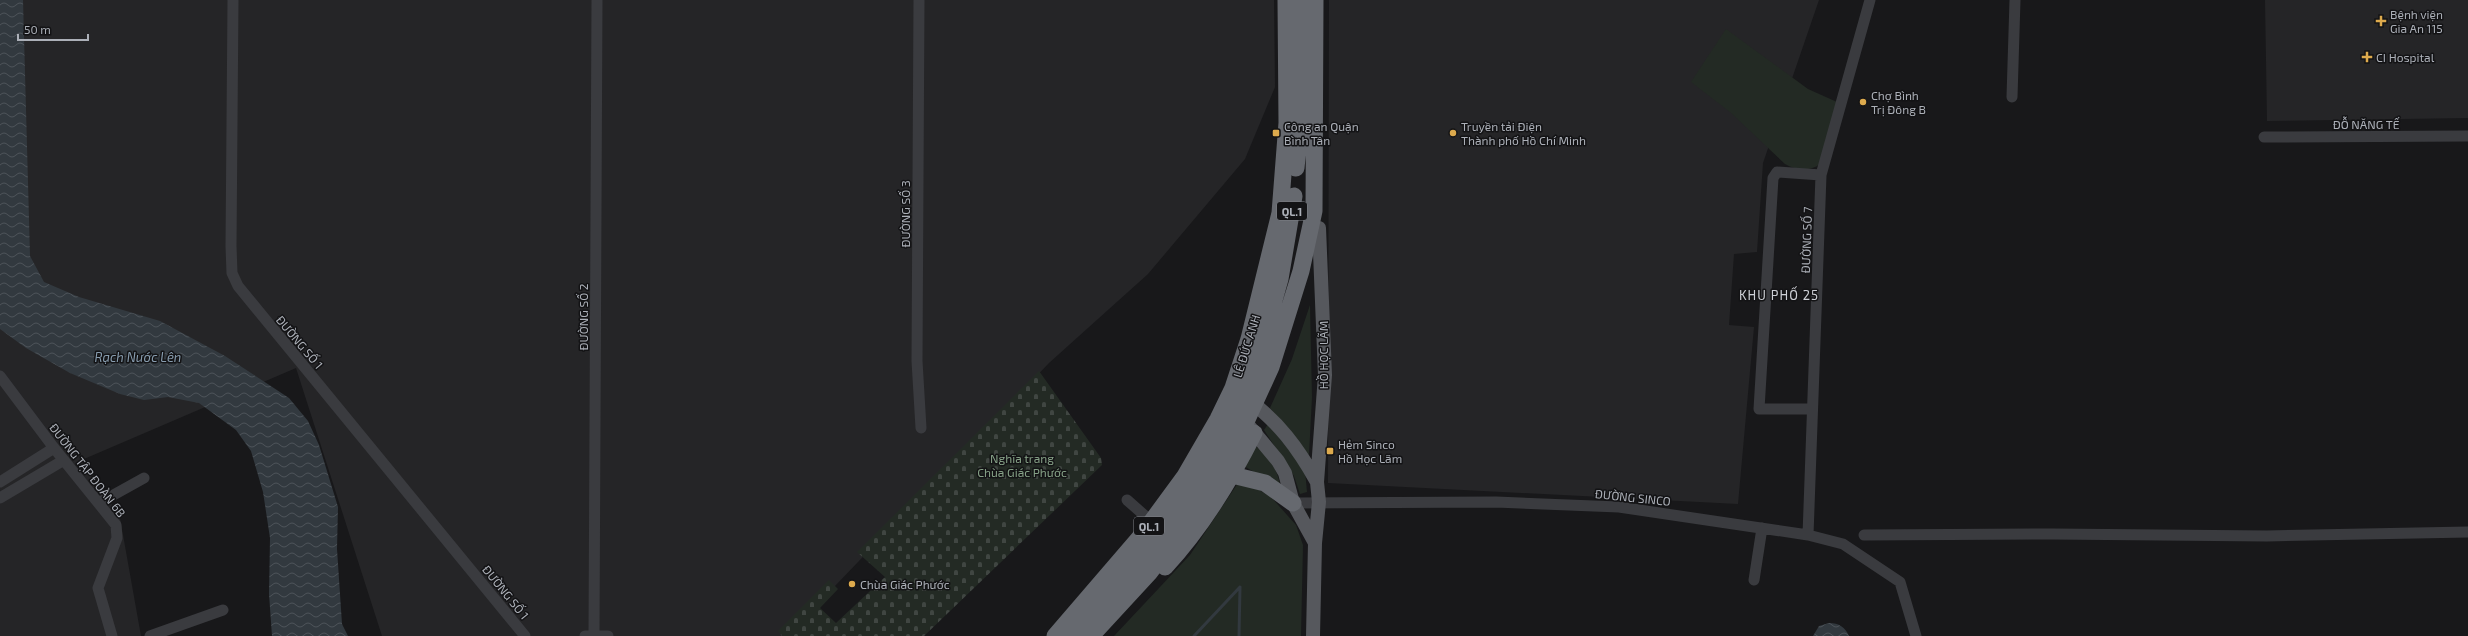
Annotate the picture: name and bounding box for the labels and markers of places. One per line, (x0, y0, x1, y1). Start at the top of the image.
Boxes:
place label: Bệnh viện Gia An 115 (2390, 7, 2443, 35)
marker: Bệnh viện Gia An 115 (2375, 15, 2387, 27)
place label: CI Hospital (2376, 50, 2435, 64)
marker: CI Hospital (2361, 51, 2373, 63)
place label: Chợ Bình Trị Đông B (1871, 88, 1926, 117)
marker: Chợ Bình Trị Đông B (1858, 97, 1868, 107)
place label: Công an Quận Bình Tân (1284, 119, 1359, 147)
place label: Truyền tải Điện Thành phố Hồ Chí Minh (1461, 119, 1586, 147)
marker: Công an Quận Bình Tân (1271, 128, 1281, 138)
marker: Truyền tải Điện Thành phố Hồ Chí Minh (1448, 128, 1458, 138)
place label: Hẻm Sinco Hồ Học Lãm (1338, 437, 1402, 466)
marker: Hẻm Sinco Hồ Học Lãm (1325, 446, 1335, 456)
place label: Chùa Giác Phước (860, 577, 950, 591)
marker: Chùa Giác Phước (847, 579, 857, 589)

